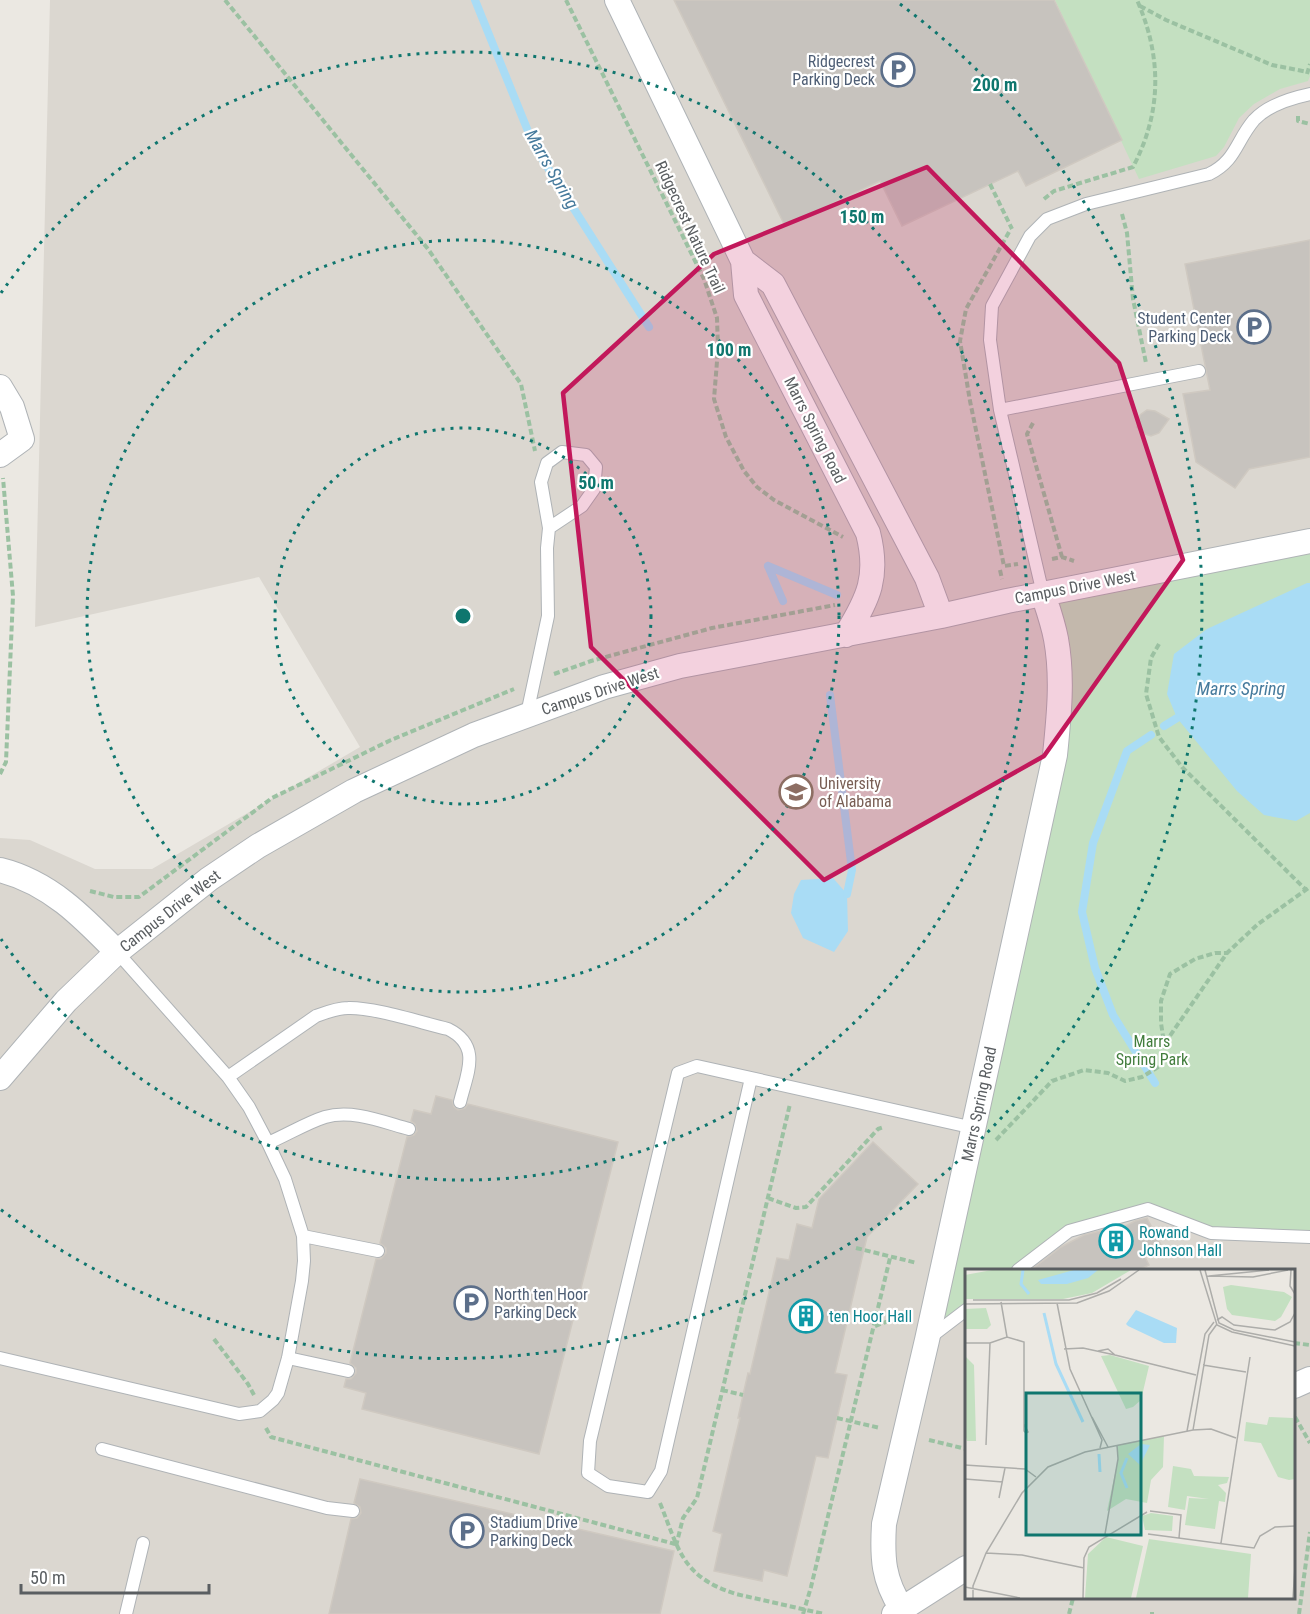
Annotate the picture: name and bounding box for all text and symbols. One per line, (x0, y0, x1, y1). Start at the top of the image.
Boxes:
place label: Ridgecrest Parking Deck (792, 52, 876, 89)
parking icon: Ridgecrest Parking Deck (880, 52, 916, 88)
text: 200 m (973, 74, 1017, 95)
water label: Marrs Spring (521, 126, 583, 213)
street label: Ridgecrest Nature Trail (651, 158, 729, 296)
text: 150 m (840, 206, 884, 227)
place label: Student Center Parking Deck (1137, 309, 1232, 346)
parking icon: Student Center Parking Deck (1236, 309, 1272, 345)
text: 100 m (707, 339, 751, 360)
street label: Marrs Spring Road (780, 374, 850, 486)
text: 50 m (578, 472, 614, 493)
street label: Campus Drive West (1013, 566, 1137, 608)
centre of rings (453, 606, 473, 626)
street label: Campus Drive West (539, 663, 661, 719)
water label: Marrs Spring (1197, 678, 1286, 699)
school or university icon: University of Alabama (778, 774, 814, 810)
place label: University of Alabama (819, 774, 892, 811)
street label: Campus Drive West (116, 866, 224, 956)
park label: Marrs Spring Park (1116, 1032, 1189, 1069)
street label: Marrs Spring Road (958, 1045, 1000, 1163)
building icon: Rowand Johnson Hall (1098, 1223, 1134, 1259)
place label: Rowand Johnson Hall (1139, 1223, 1222, 1260)
inset map (965, 1269, 1295, 1599)
parking icon: North ten Hoor Parking Deck (453, 1285, 489, 1321)
place label: North ten Hoor Parking Deck (494, 1285, 588, 1322)
building icon: ten Hoor Hall (788, 1298, 824, 1334)
place label: ten Hoor Hall (829, 1307, 912, 1326)
parking icon: Stadium Drive Parking Deck (449, 1513, 485, 1549)
place label: Stadium Drive Parking Deck (490, 1513, 578, 1550)
scale bar (21, 1557, 208, 1595)
text: 50 m (30, 1567, 65, 1588)

